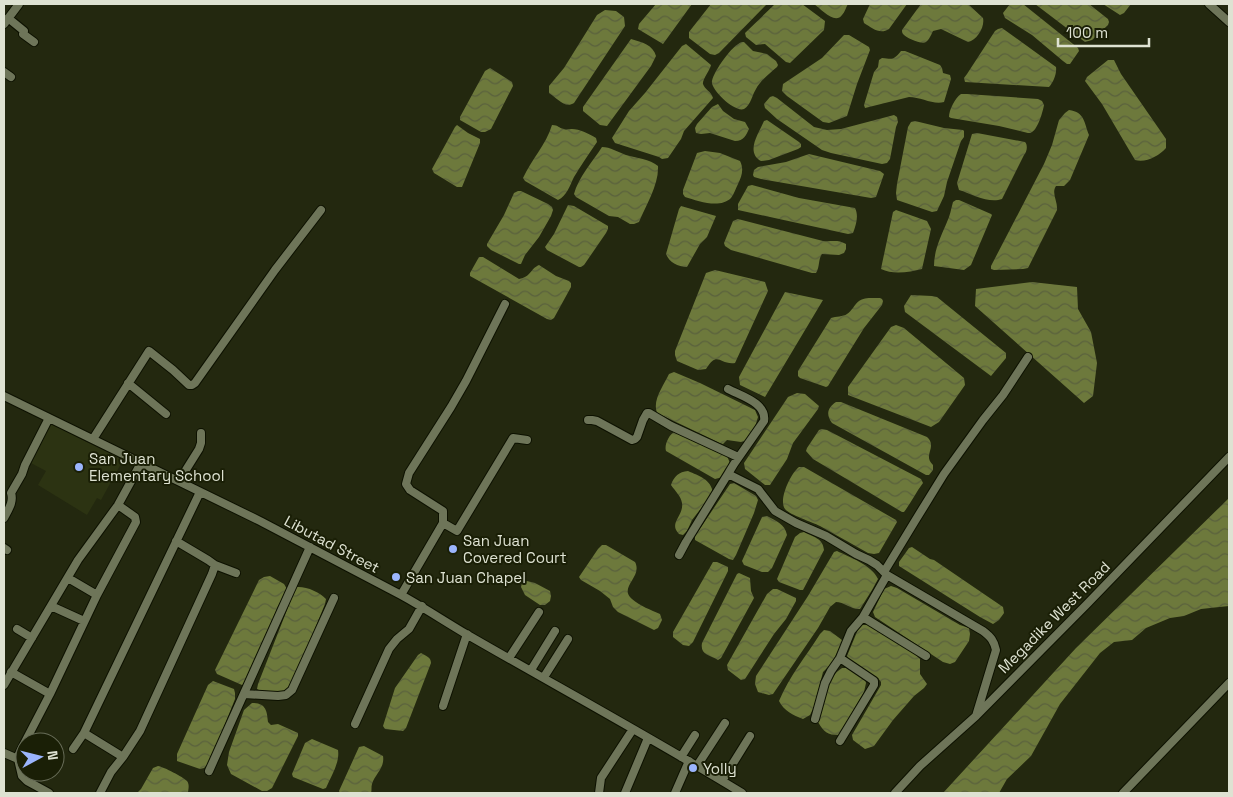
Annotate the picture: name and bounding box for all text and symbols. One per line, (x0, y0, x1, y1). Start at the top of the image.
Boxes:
scale bar (1058, 15, 1149, 47)
text: 100 m (1066, 23, 1108, 42)
place label: San Juan Elementary School (89, 449, 225, 485)
marker: San Juan Elementary School (73, 461, 85, 473)
street label: Libutad Street (281, 511, 383, 577)
place label: San Juan Covered Court (463, 531, 567, 567)
marker: San Juan Covered Court (447, 543, 459, 555)
street label: Megadike West Road (994, 557, 1114, 677)
place label: San Juan Chapel (406, 568, 526, 587)
marker: San Juan Chapel (390, 571, 402, 583)
north arrow (15, 732, 65, 782)
text: N (43, 750, 62, 761)
place label: Yolly (703, 759, 737, 778)
marker: Yolly (687, 762, 699, 774)

